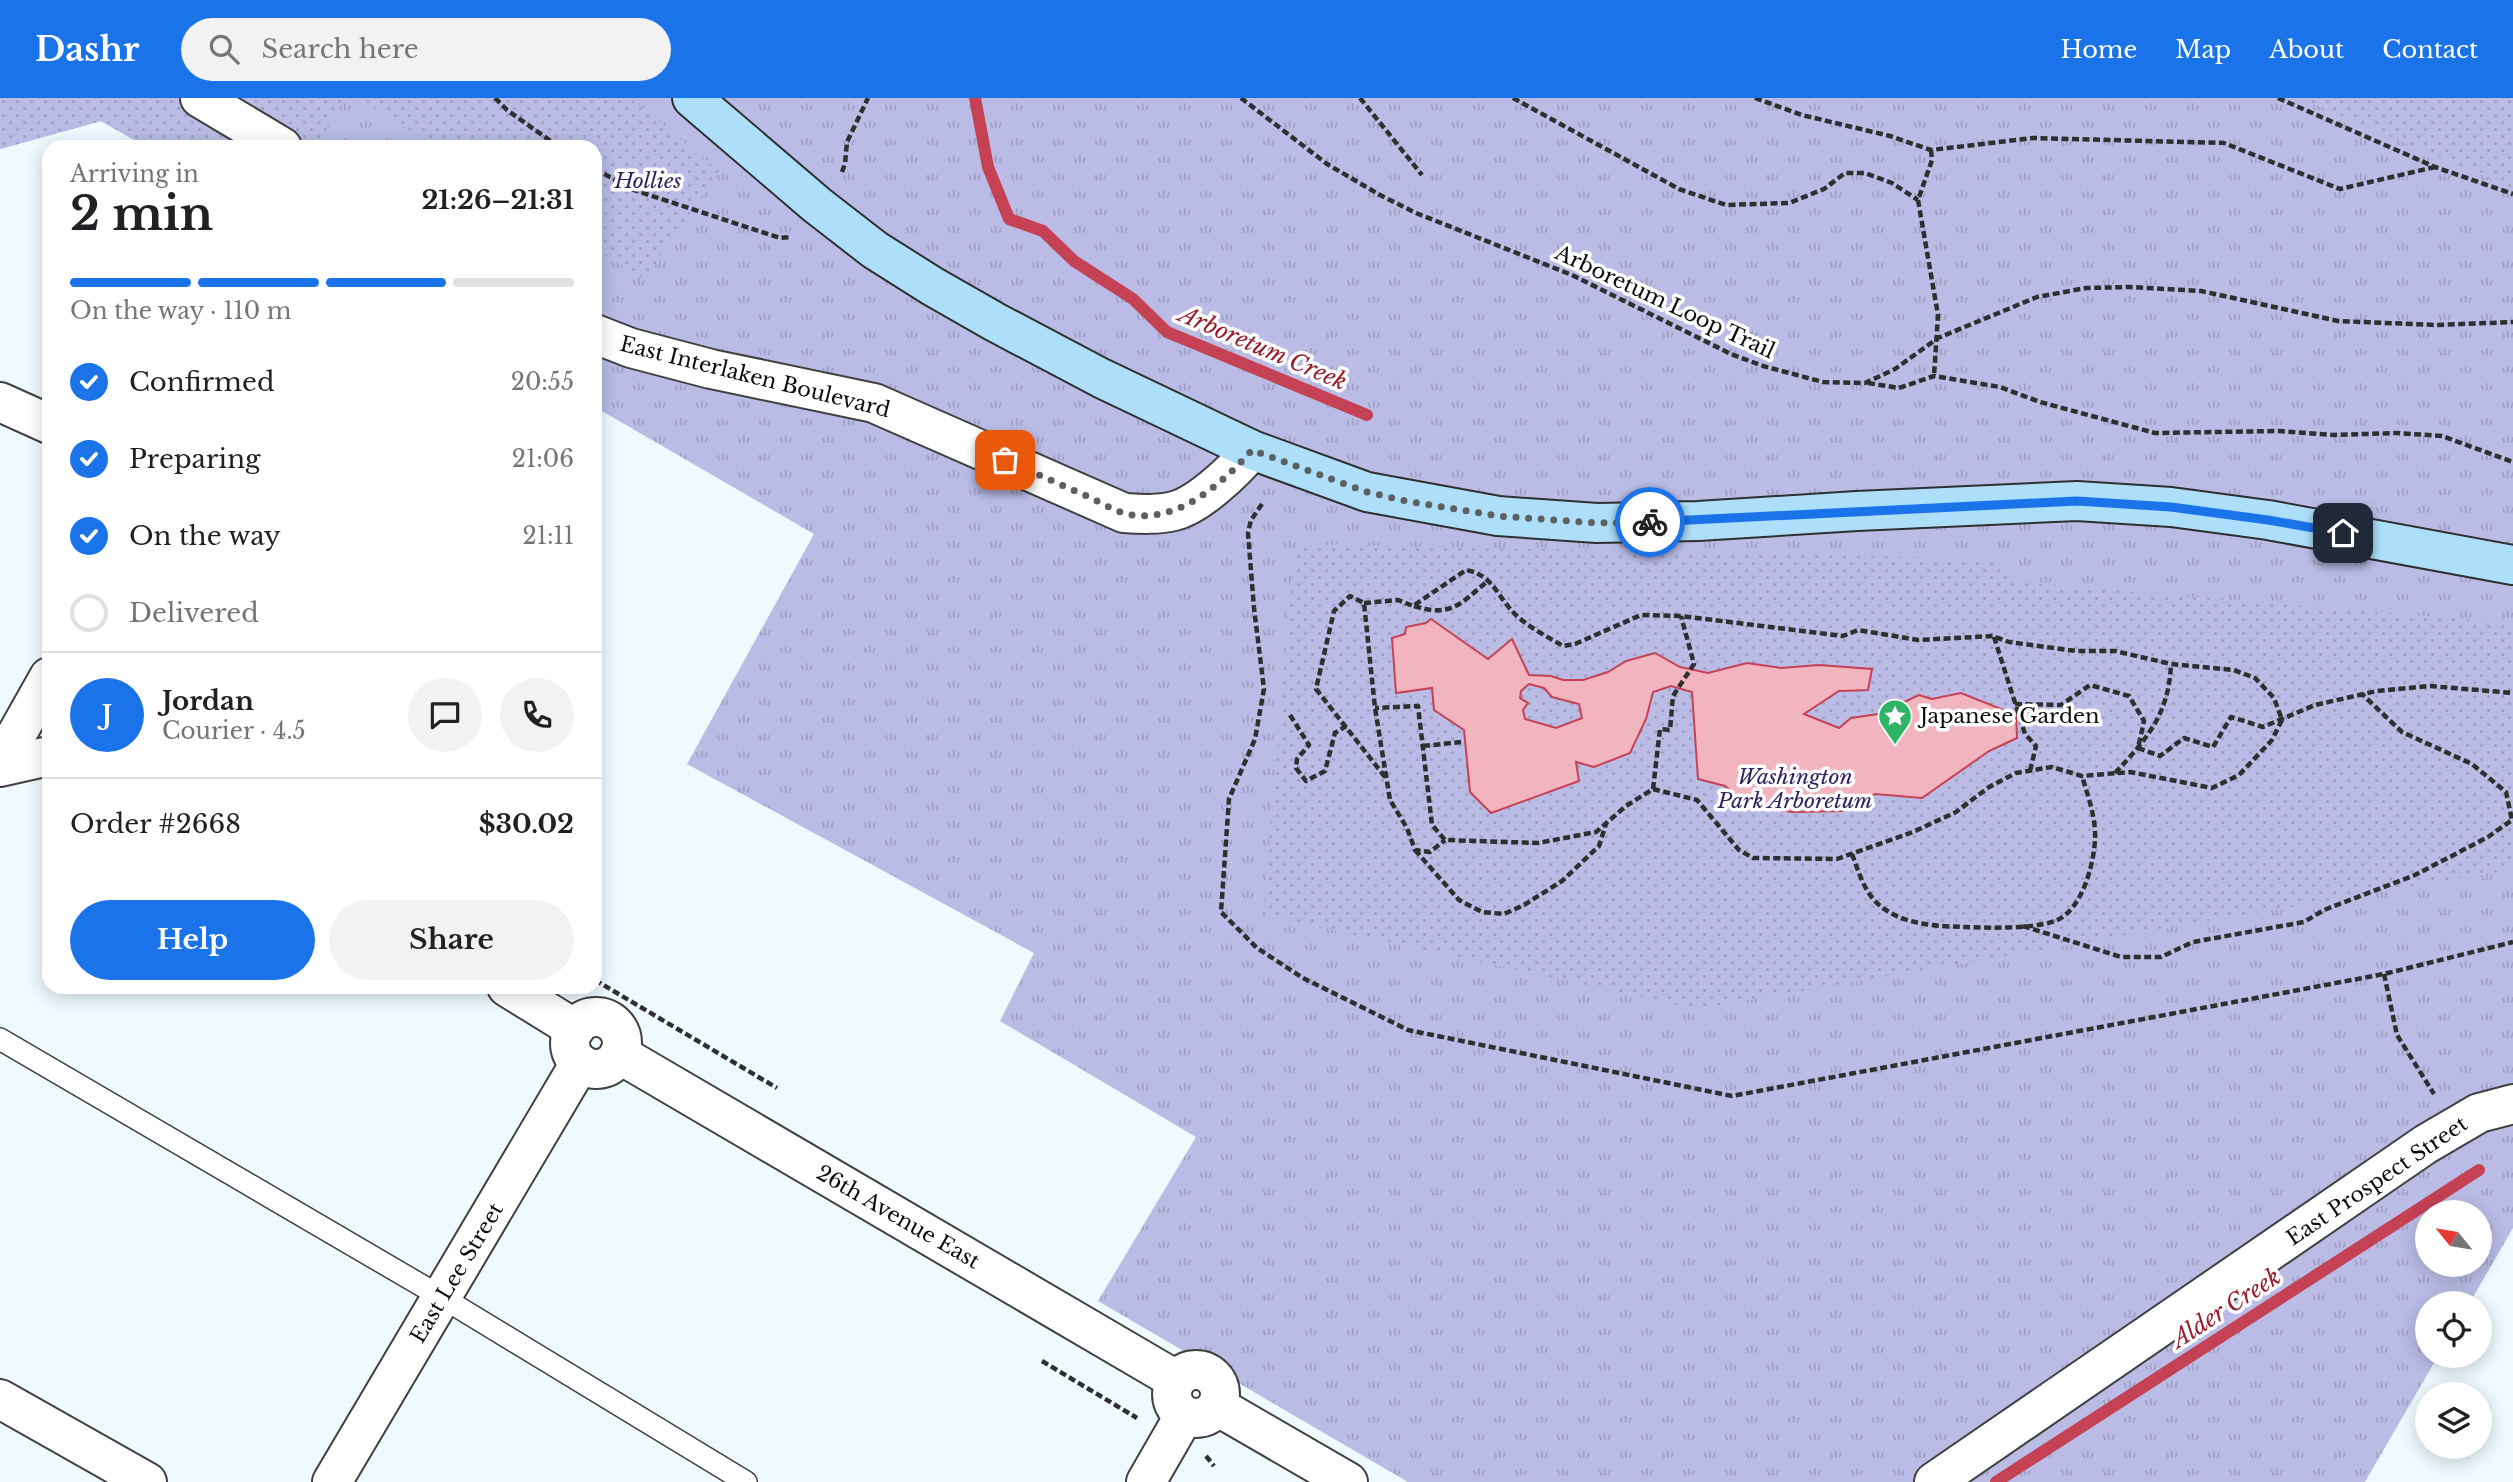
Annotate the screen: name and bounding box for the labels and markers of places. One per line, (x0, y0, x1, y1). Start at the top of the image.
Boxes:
pin (975, 430, 1035, 490)
pin (2313, 503, 2373, 563)
place icon: Japanese Garden (1876, 697, 1914, 746)
place label: Japanese Garden (1917, 703, 2100, 729)

